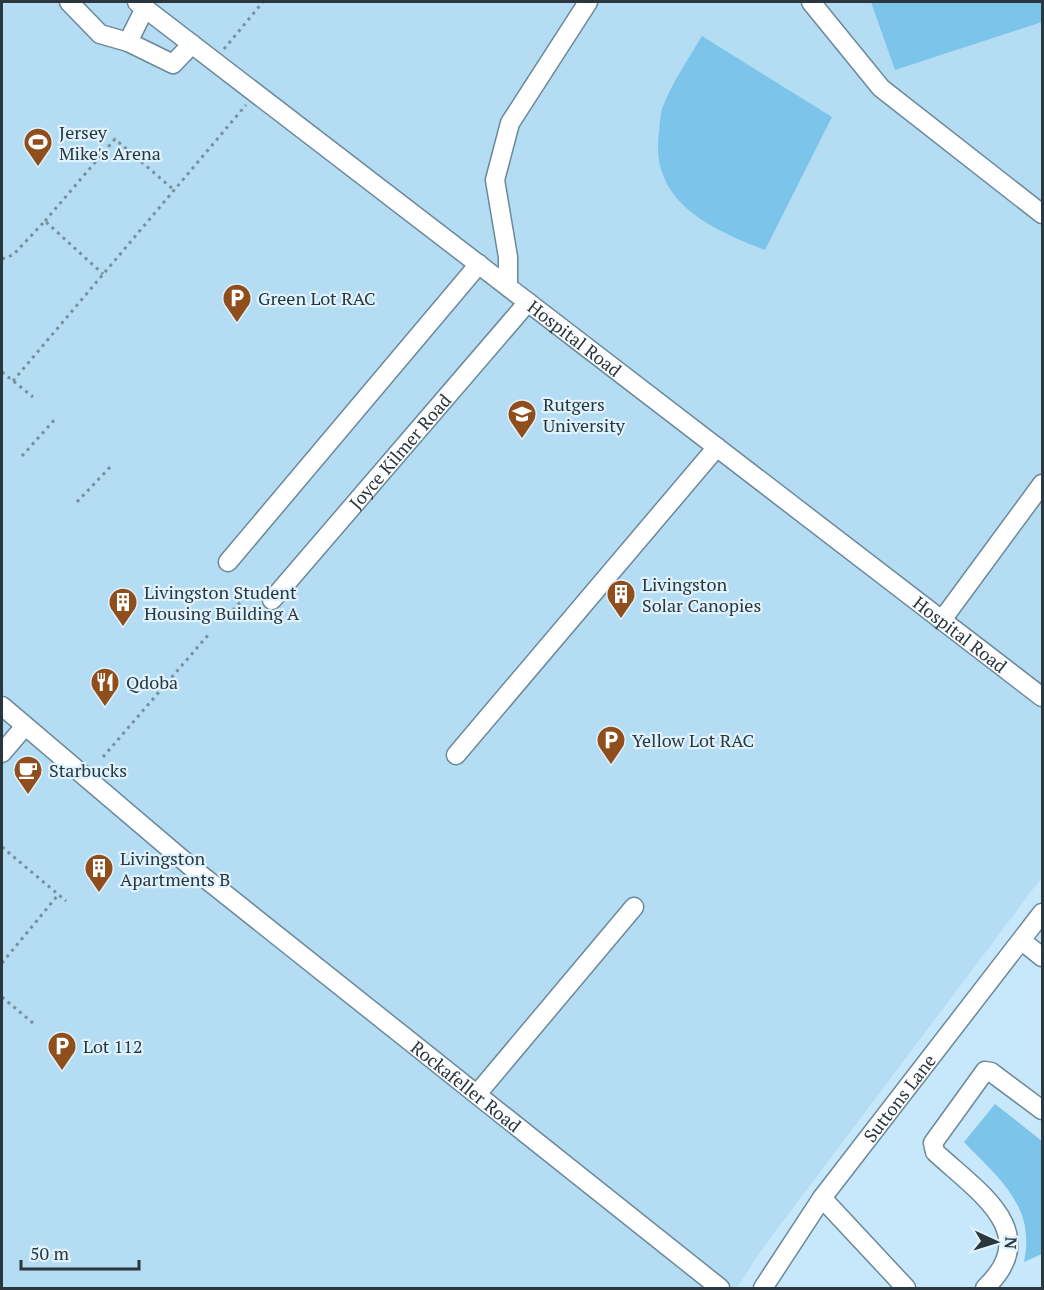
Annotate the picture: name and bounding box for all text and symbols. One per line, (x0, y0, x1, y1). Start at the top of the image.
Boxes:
place label: Jersey Mike's Arena (59, 120, 161, 165)
sports icon: Jersey Mike's Arena (22, 126, 54, 168)
parking icon: Green Lot RAC (221, 282, 253, 324)
place label: Green Lot RAC (258, 286, 376, 310)
street label: Hospital Road (523, 295, 627, 382)
street label: Joyce Kilmer Road (343, 389, 456, 514)
place label: Rutgers University (543, 392, 626, 437)
school or university icon: Rutgers University (506, 398, 538, 440)
place label: Livingston Solar Canopies (642, 572, 761, 617)
building icon: Livingston Solar Canopies (605, 578, 637, 620)
place label: Livingston Student Housing Building A (144, 580, 300, 625)
building icon: Livingston Student Housing Building A (107, 586, 139, 628)
street label: Hospital Road (908, 591, 1012, 678)
restaurant icon: Qdoba (89, 666, 121, 708)
place label: Qdoba (126, 670, 178, 694)
parking icon: Yellow Lot RAC (595, 724, 627, 766)
place label: Yellow Lot RAC (632, 728, 754, 752)
cafe icon: Starbucks (12, 754, 44, 796)
place label: Starbucks (49, 758, 127, 782)
place label: Livingston Apartments B (120, 846, 230, 891)
building icon: Livingston Apartments B (83, 852, 115, 894)
parking icon: Lot 112 (46, 1030, 78, 1072)
place label: Lot 112 (83, 1034, 142, 1058)
street label: Rockafeller Road (406, 1035, 526, 1137)
street label: Suttons Lane (858, 1049, 941, 1147)
north arrow (966, 1212, 1026, 1272)
scale bar (21, 1233, 140, 1271)
text: N (1000, 1236, 1022, 1250)
text: 50 m (30, 1241, 70, 1265)

